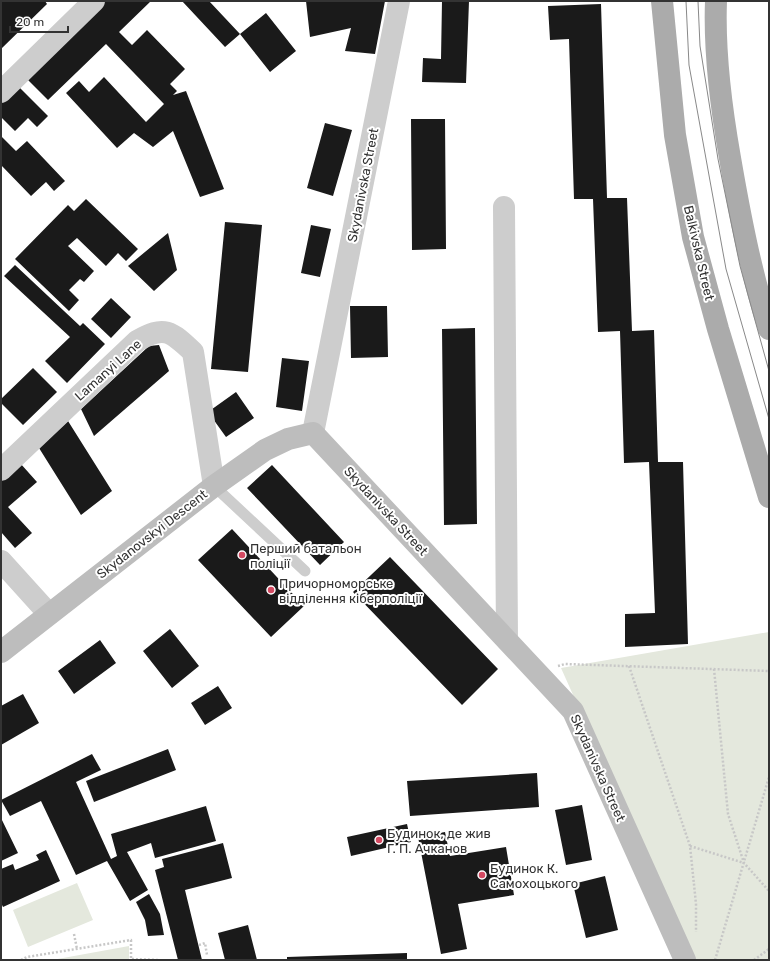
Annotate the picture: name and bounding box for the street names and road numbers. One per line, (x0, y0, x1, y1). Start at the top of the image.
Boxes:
street label: Skydanivska Street (345, 127, 381, 243)
street label: Balkivska Street (681, 204, 717, 302)
street label: Lamanyi Lane (72, 336, 144, 404)
street label: Skydanivska Street (341, 464, 431, 558)
street label: Skydanovskyi Descent (94, 486, 210, 582)
street label: Skydanivska Street (568, 712, 628, 824)

